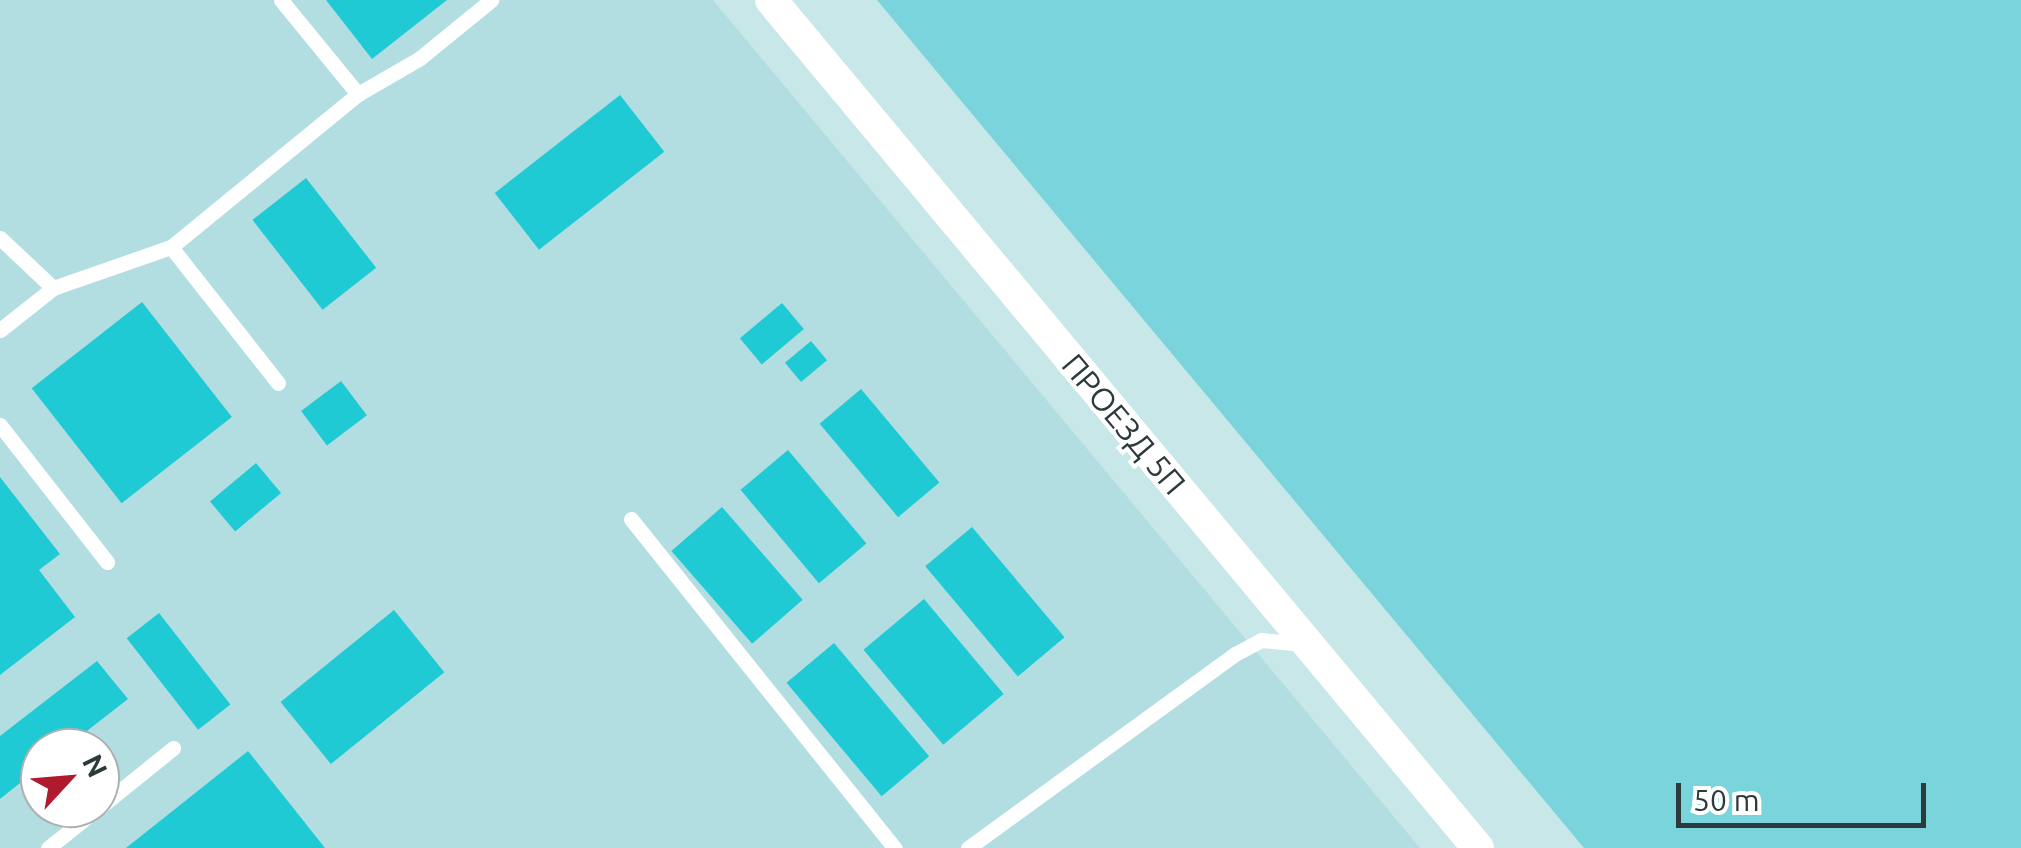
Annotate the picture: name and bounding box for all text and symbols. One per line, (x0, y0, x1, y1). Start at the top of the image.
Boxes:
street label: ПРОЕЗД 5П (1054, 346, 1194, 502)
north arrow (20, 728, 120, 828)
text: N (77, 749, 114, 782)
scale bar (1681, 763, 1931, 825)
text: 50 m (1693, 783, 1760, 817)

